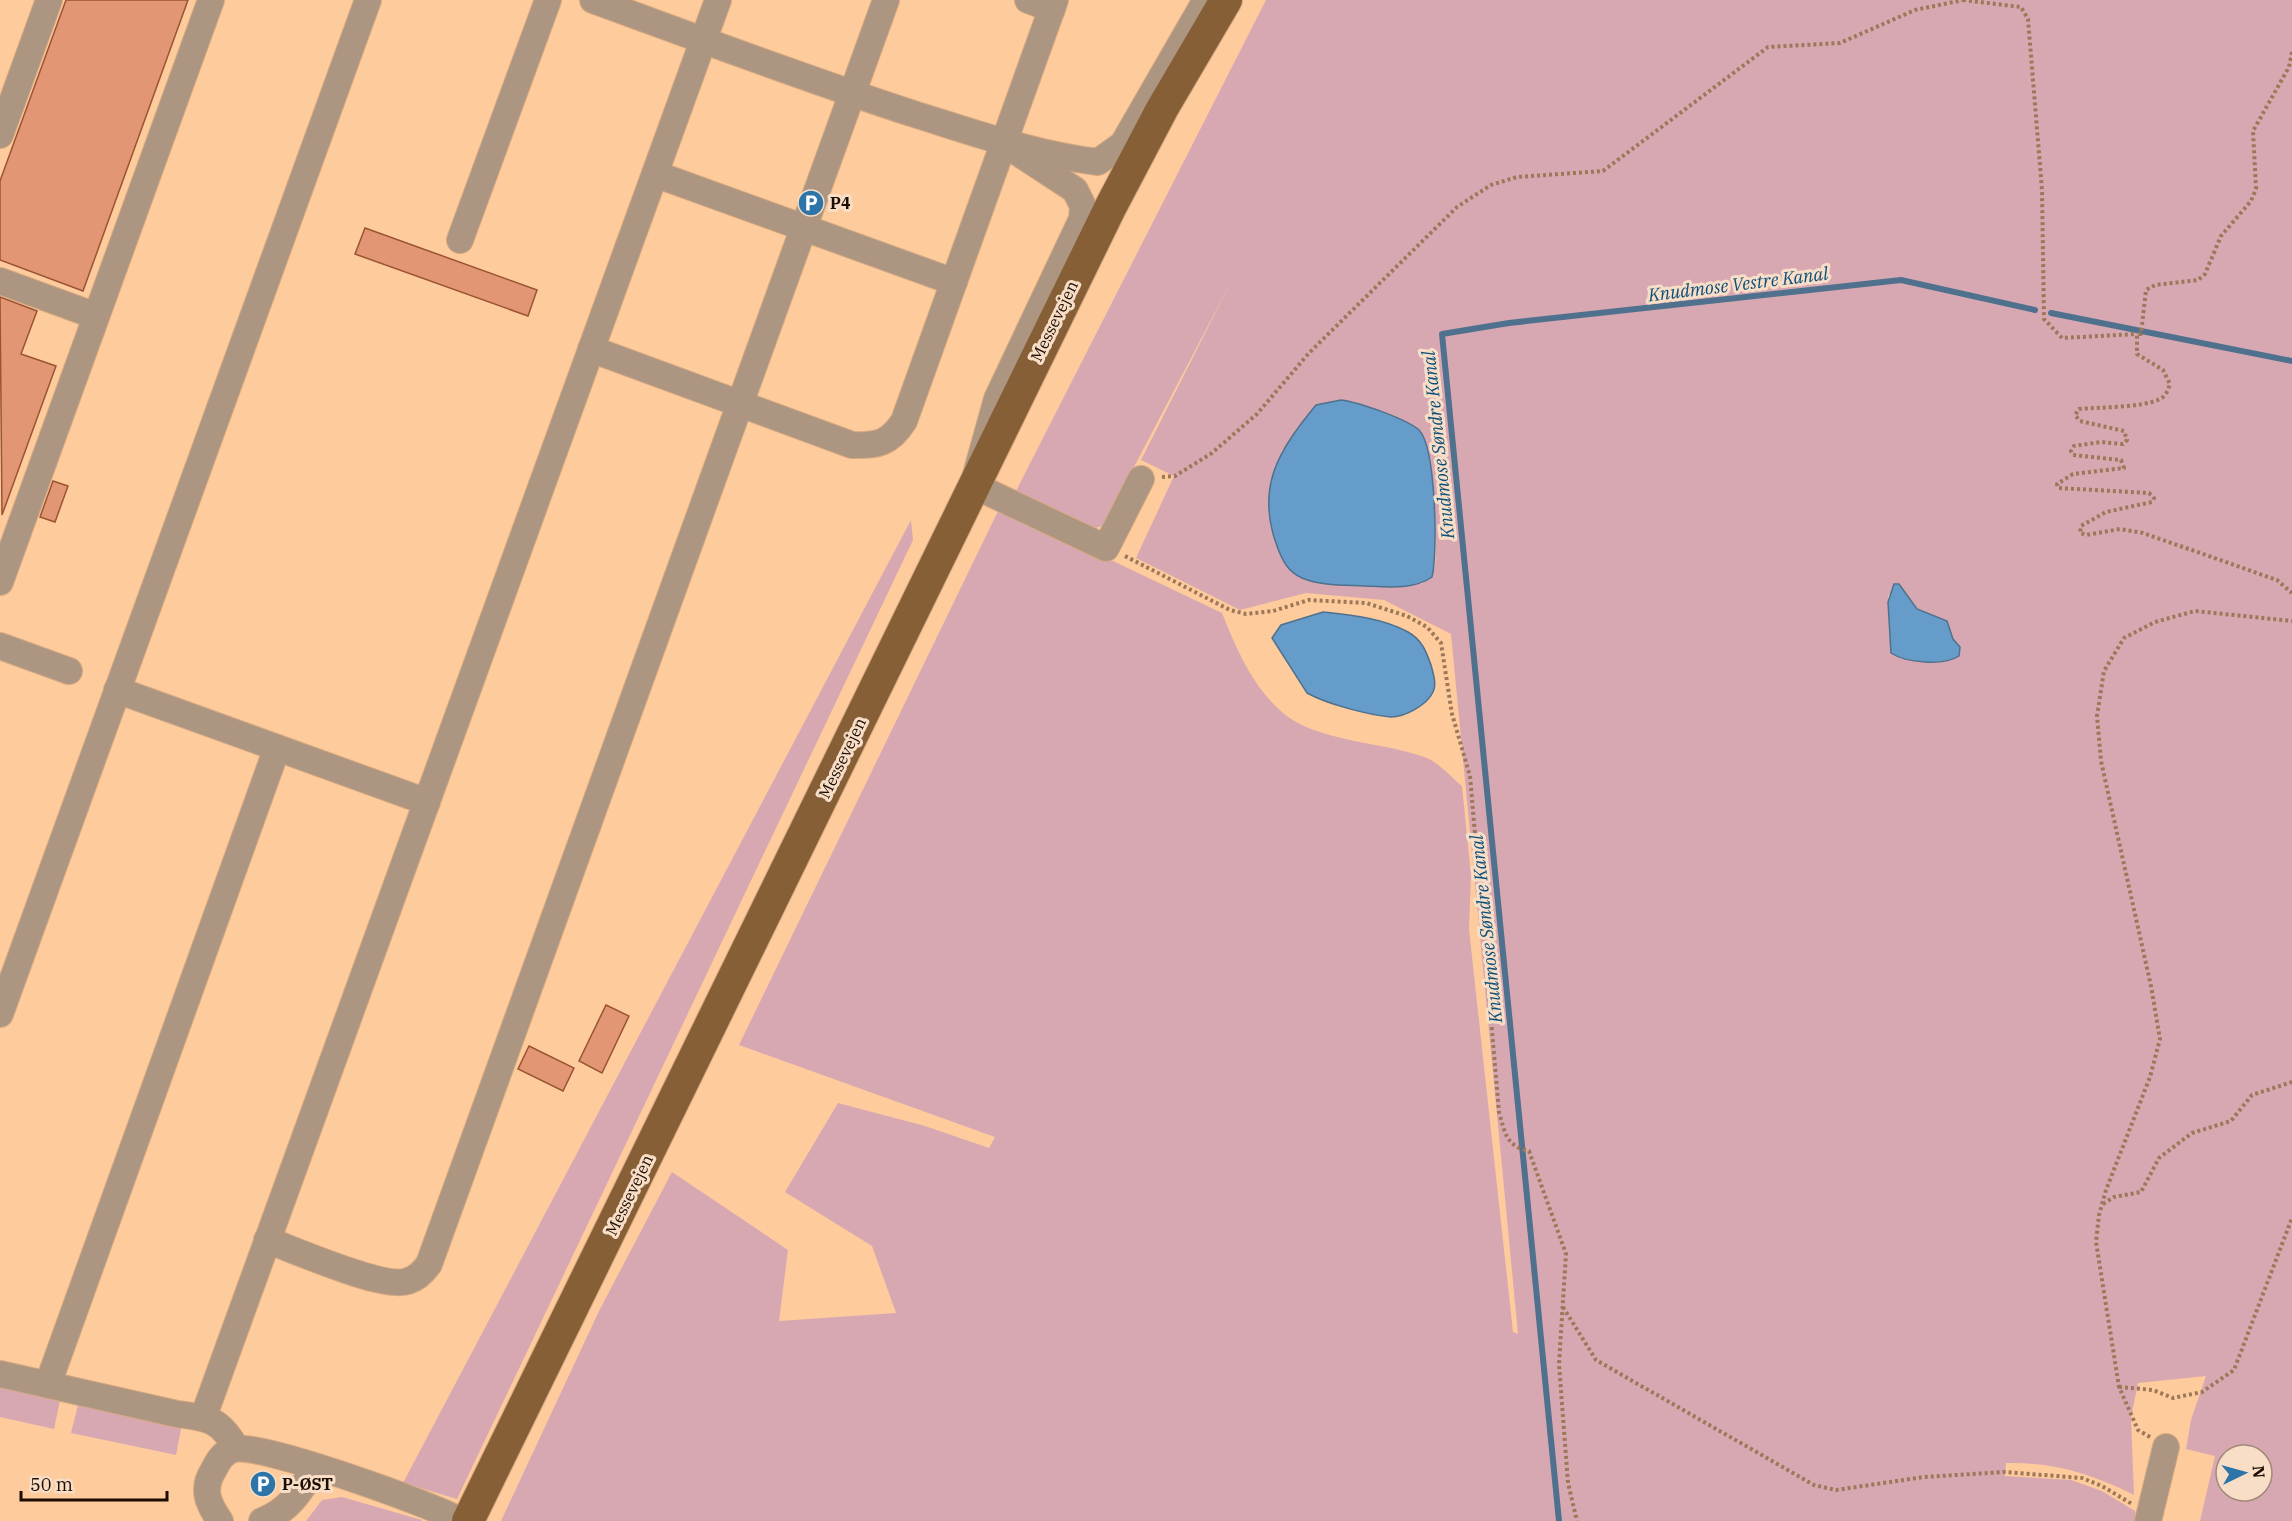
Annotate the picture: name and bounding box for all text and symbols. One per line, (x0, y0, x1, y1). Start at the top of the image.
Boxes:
parking icon: P4 (796, 188, 826, 218)
place label: P4 (830, 193, 851, 213)
water label: Knudmose Vestre Kanal (1646, 261, 1830, 307)
street label: Messevejen (1026, 277, 1082, 365)
water label: Knudmose Søndre Kanal (1417, 349, 1459, 541)
street label: Messevejen (814, 714, 870, 802)
water label: Knudmose Søndre Kanal (1465, 833, 1507, 1025)
street label: Messevejen (601, 1151, 657, 1239)
north arrow (2214, 1443, 2274, 1503)
scale bar (21, 1464, 166, 1502)
text: N (2248, 1465, 2269, 1479)
parking icon: P-ØST (248, 1469, 278, 1499)
text: 50 m (30, 1473, 73, 1496)
place label: P-ØST (282, 1474, 333, 1494)

